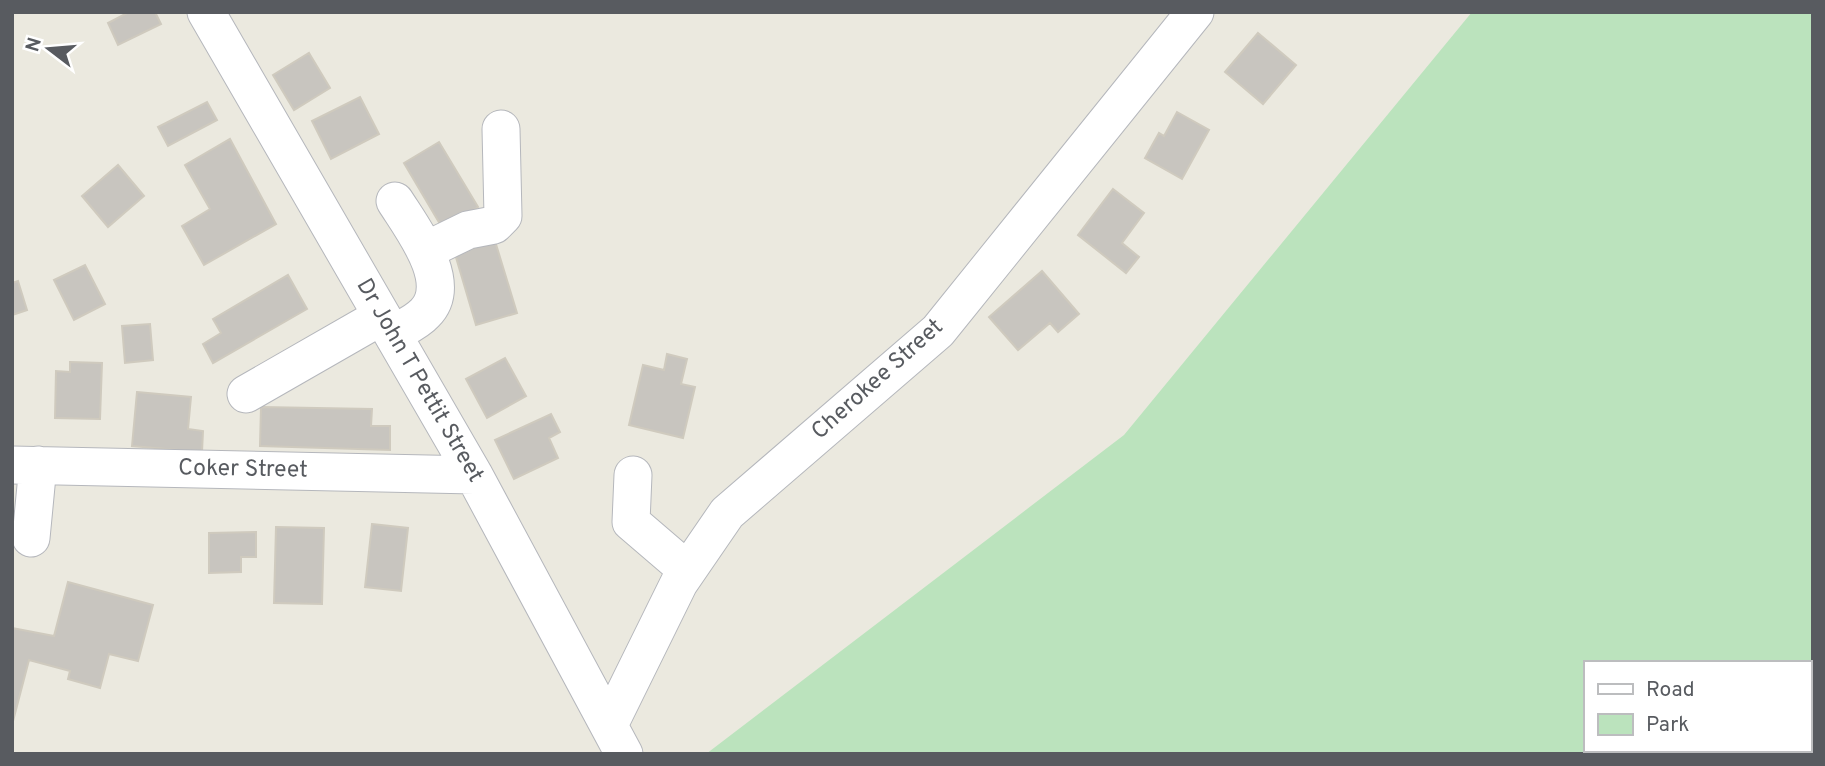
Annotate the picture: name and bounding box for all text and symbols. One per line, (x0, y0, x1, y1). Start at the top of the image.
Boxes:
north arrow (14, 14, 84, 84)
text: N (21, 35, 48, 55)
street label: Dr John T Pettit Street (349, 274, 489, 488)
street label: Cherokee Street (806, 313, 950, 447)
street label: Coker Street (178, 454, 308, 486)
legend (1584, 661, 1811, 752)
text: Road (1646, 677, 1695, 704)
text: Park (1646, 712, 1689, 739)

